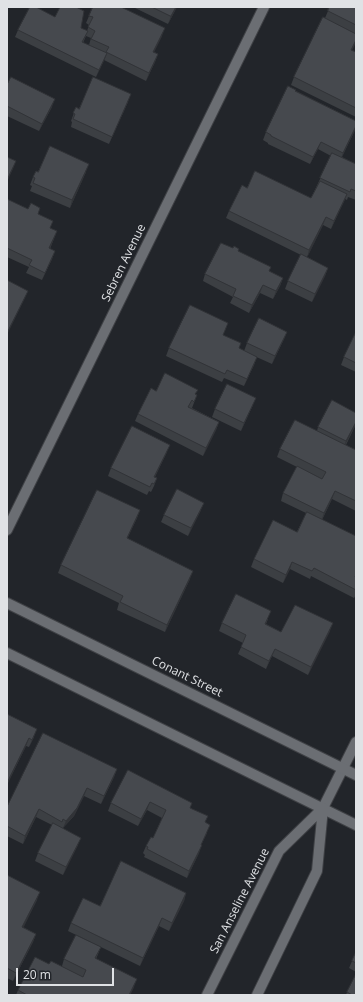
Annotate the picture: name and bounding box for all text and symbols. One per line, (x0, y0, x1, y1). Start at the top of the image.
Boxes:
street label: Sebren Avenue (99, 222, 149, 304)
street label: Conant Street (149, 654, 225, 700)
street label: San Anseline Avenue (207, 846, 273, 956)
scale bar (18, 960, 116, 986)
text: 20 m (23, 966, 51, 983)

